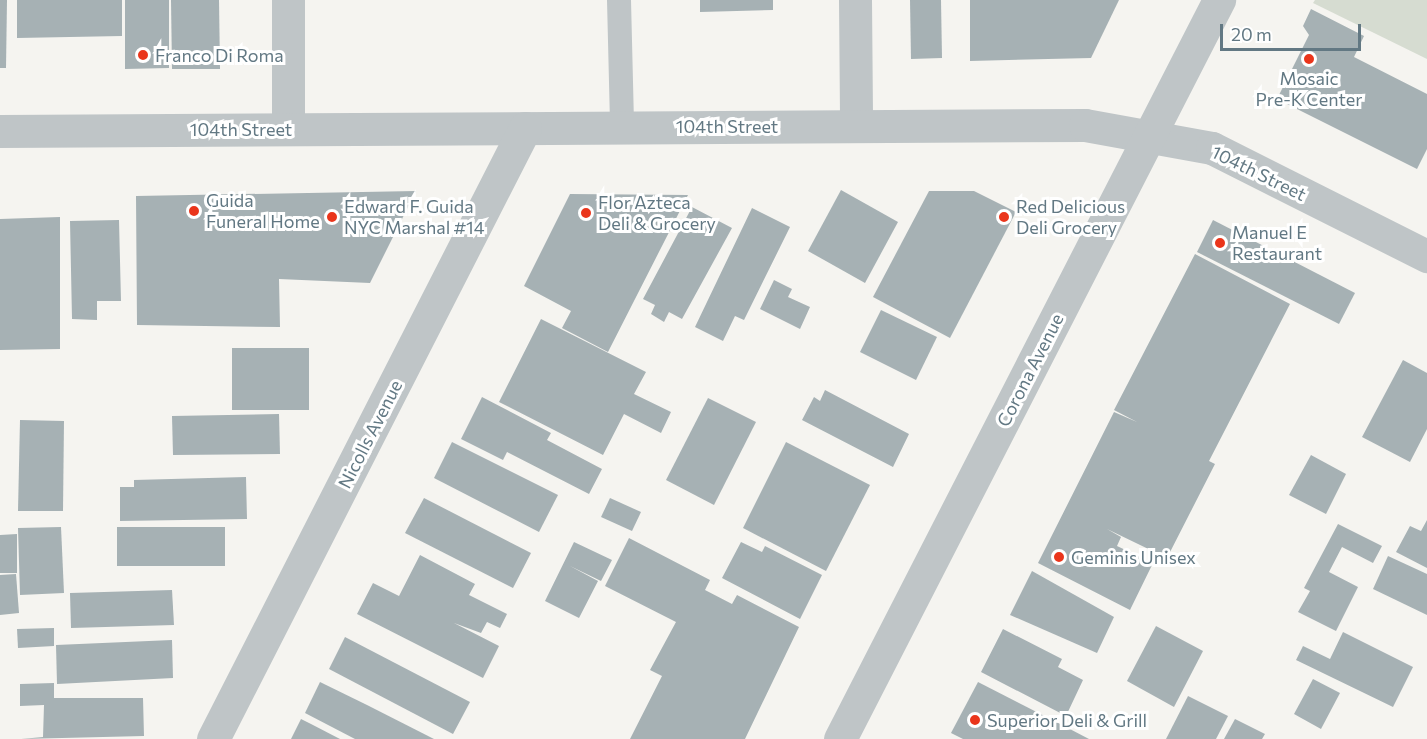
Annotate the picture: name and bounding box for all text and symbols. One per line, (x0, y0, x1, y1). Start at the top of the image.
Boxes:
scale bar (1223, 12, 1364, 50)
text: 20 m (1231, 23, 1272, 45)
place label: Franco Di Roma (155, 44, 284, 66)
marker: Franco Di Roma (136, 48, 150, 62)
marker: Mosaic Pre-K Center (1302, 52, 1316, 66)
place label: Mosaic Pre-K Center (1256, 68, 1362, 110)
street label: 104th Street (676, 115, 778, 137)
street label: 104th Street (190, 118, 292, 140)
street label: 104th Street (1208, 141, 1310, 205)
place label: Guida Funeral Home (206, 190, 320, 232)
place label: Flor Azteca Deli & Grocery (598, 192, 716, 234)
place label: Edward F. Guida NYC Marshal #14 (344, 196, 484, 238)
place label: Red Delicious Deli Grocery (1016, 196, 1125, 238)
marker: Guida Funeral Home (187, 204, 201, 218)
marker: Flor Azteca Deli & Grocery (579, 206, 593, 220)
marker: Edward F. Guida NYC Marshal #14 (325, 210, 339, 224)
marker: Red Delicious Deli Grocery (997, 210, 1011, 224)
place label: Manuel E Restaurant (1232, 222, 1322, 264)
marker: Manuel E Restaurant (1213, 236, 1227, 250)
street label: Corona Avenue (992, 310, 1068, 430)
street label: Nicolls Avenue (333, 376, 407, 492)
place label: Geminis Unisex (1071, 546, 1196, 568)
marker: Geminis Unisex (1052, 550, 1066, 564)
place label: Superior Deli & Grill (987, 709, 1147, 731)
marker: Superior Deli & Grill (968, 713, 982, 727)

